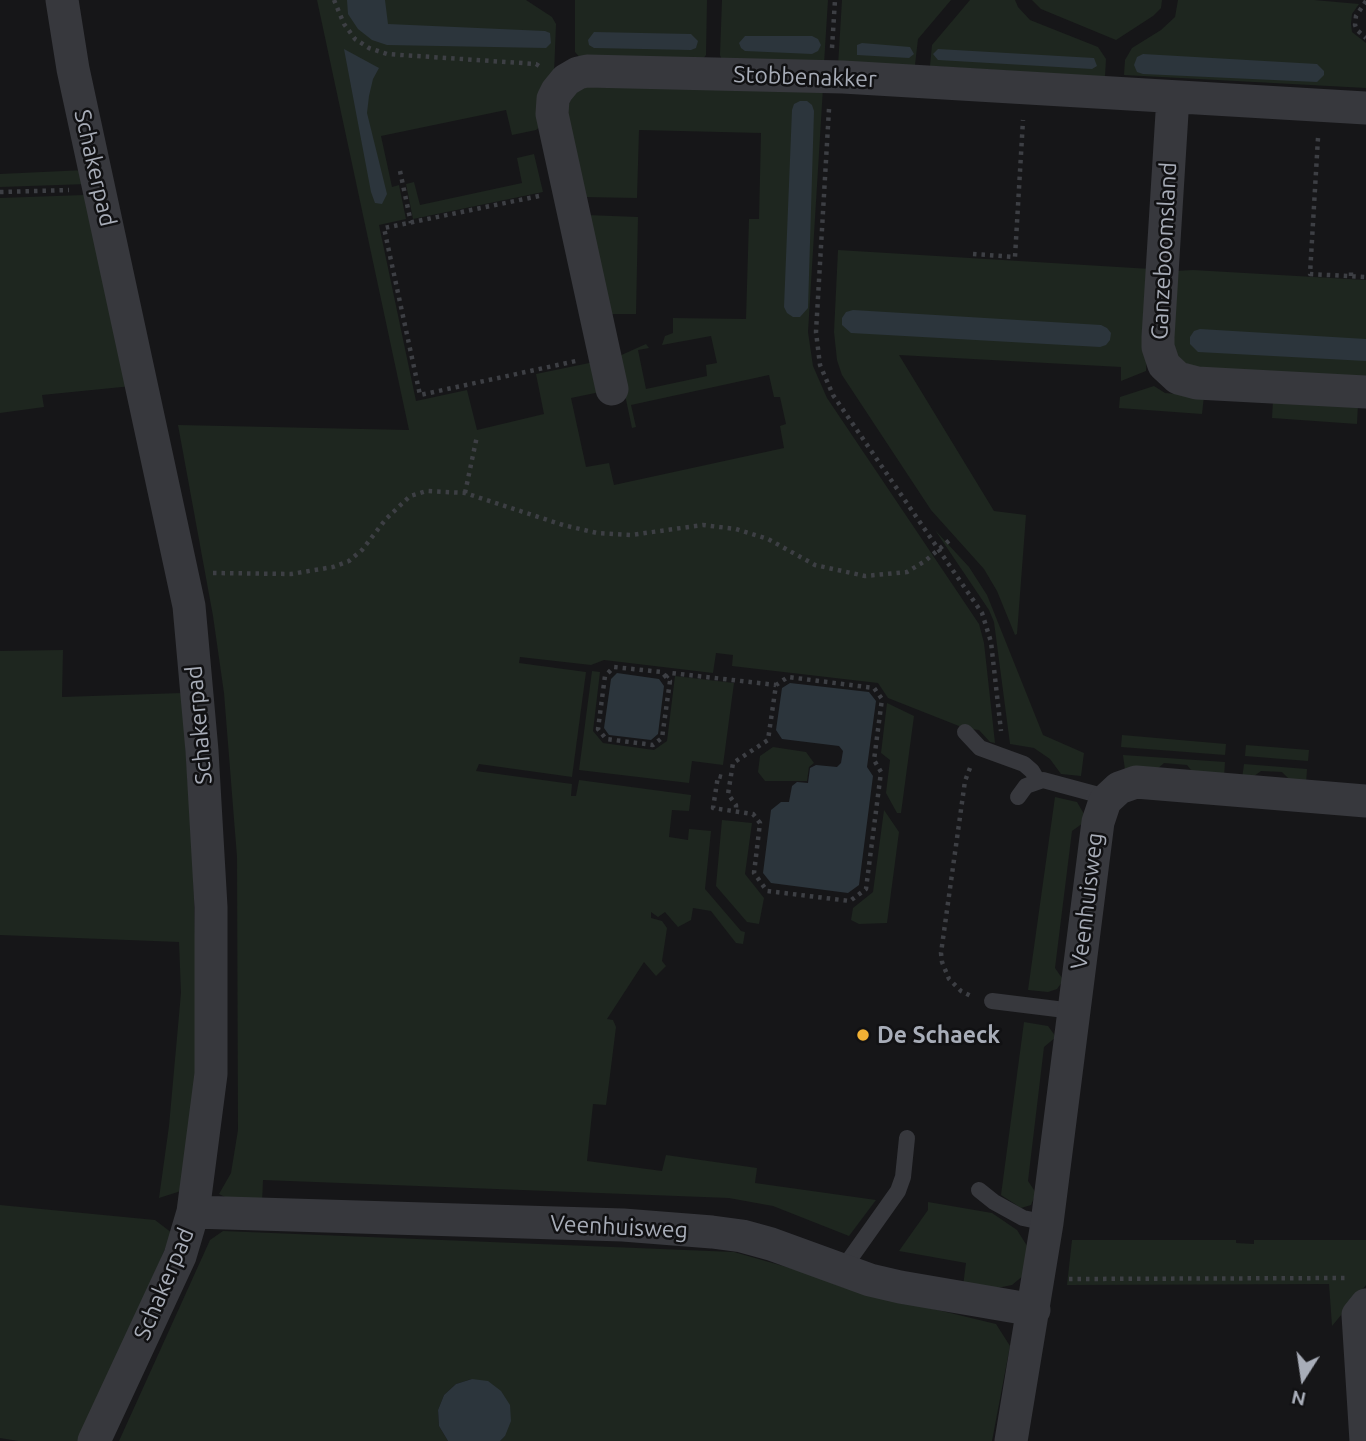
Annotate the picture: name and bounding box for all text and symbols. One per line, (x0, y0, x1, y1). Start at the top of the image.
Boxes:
street label: Stobbenakker (733, 61, 877, 93)
street label: Schakerpad (68, 107, 122, 229)
street label: Ganzeboomsland (1146, 161, 1182, 341)
street label: Schakerpad (180, 664, 218, 786)
street label: Veenhuisweg (1065, 831, 1109, 971)
place label: De Schaeck (877, 1021, 1000, 1049)
marker: De Schaeck (855, 1027, 871, 1043)
street label: Veenhuisweg (549, 1210, 689, 1244)
street label: Schakerpad (128, 1224, 200, 1344)
north arrow (1268, 1343, 1338, 1413)
text: N (1289, 1386, 1308, 1411)

